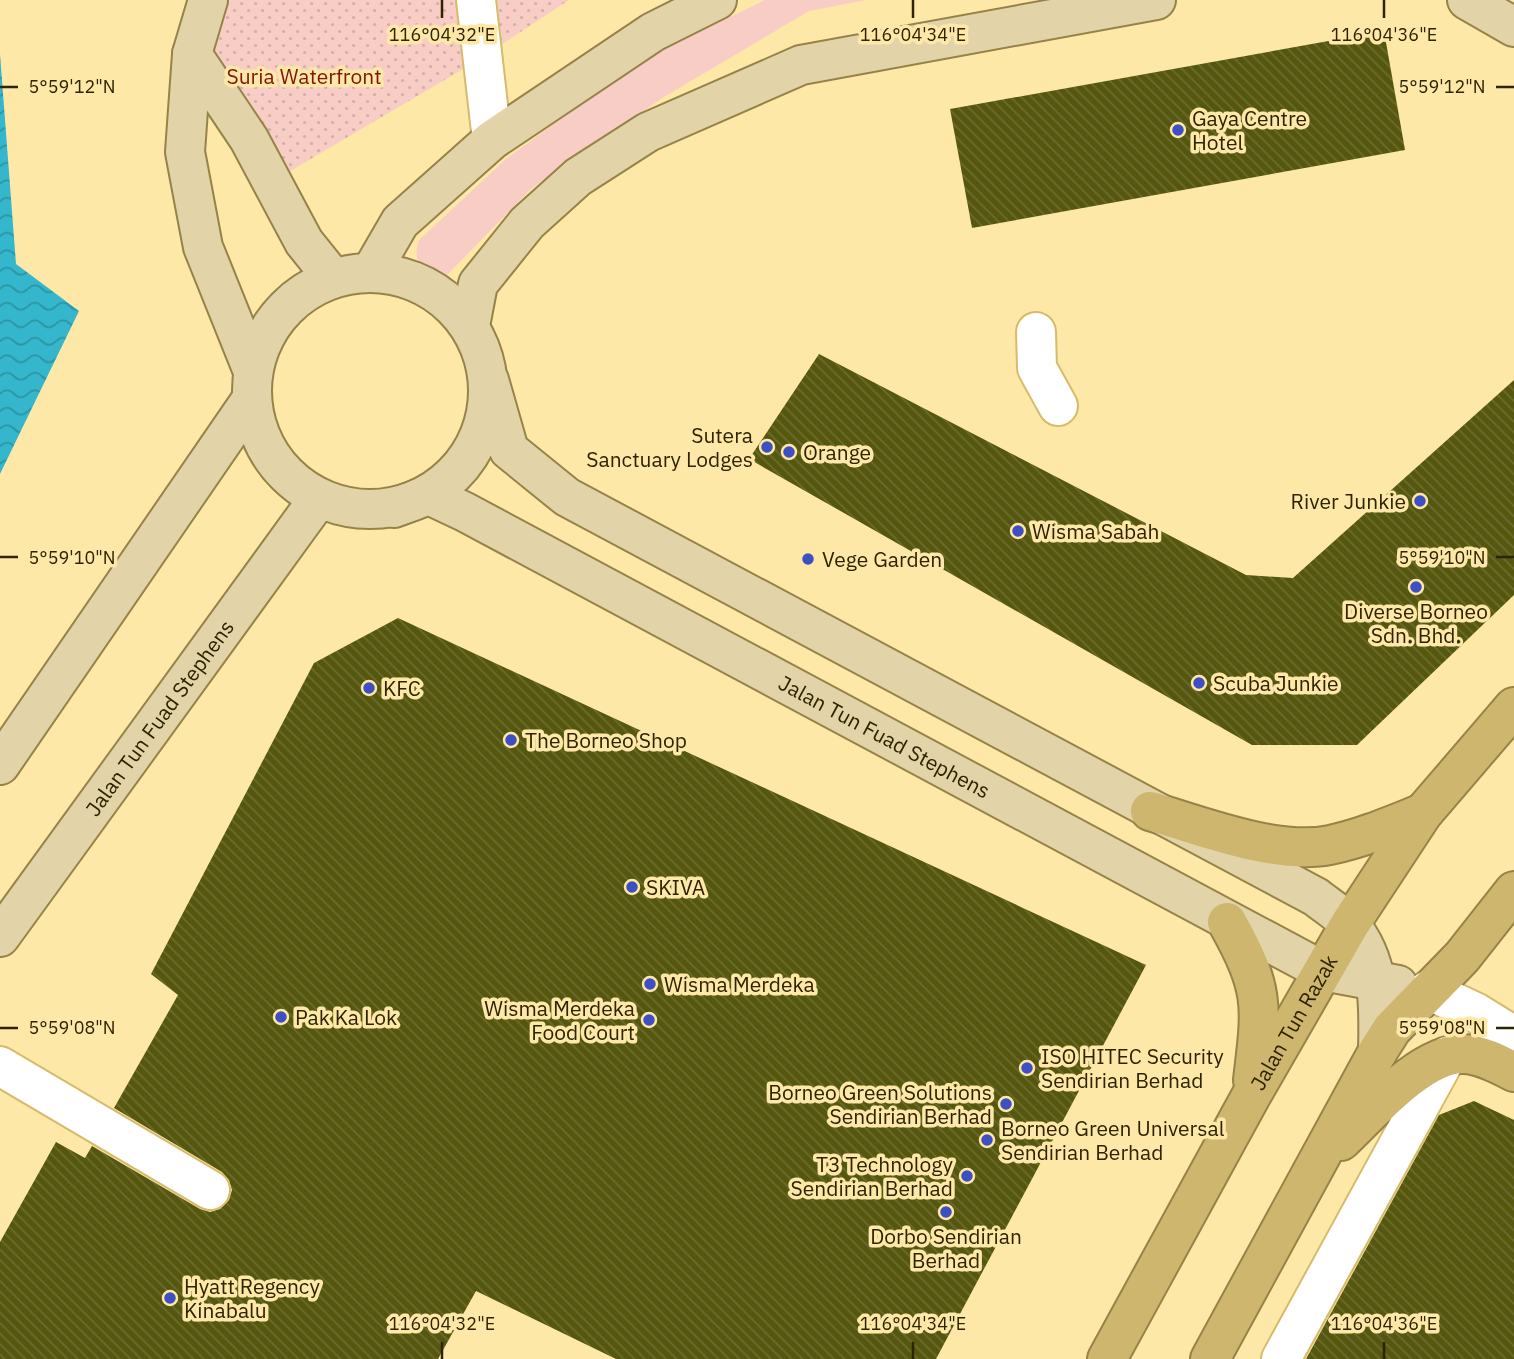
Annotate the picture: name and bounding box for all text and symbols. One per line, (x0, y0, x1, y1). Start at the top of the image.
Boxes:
text: 116°04'32"E (389, 23, 495, 46)
text: 116°04'34"E (860, 23, 966, 46)
text: 116°04'36"E (1331, 23, 1437, 46)
park label: Suria Waterfront (226, 62, 382, 90)
text: 5°59'12"N (28, 75, 116, 98)
text: 5°59'12"N (1398, 75, 1486, 98)
place label: Gaya Centre Hotel (1192, 104, 1307, 156)
marker: Gaya Centre Hotel (1170, 122, 1186, 138)
place label: Sutera Sanctuary Lodges (586, 421, 753, 473)
place label: Orange (803, 438, 871, 466)
marker: Sutera Sanctuary Lodges (759, 439, 775, 455)
marker: Orange (781, 444, 797, 460)
place label: River Junkie (1291, 487, 1406, 515)
marker: River Junkie (1412, 493, 1428, 509)
place label: Wisma Sabah (1032, 517, 1159, 545)
marker: Wisma Sabah (1010, 523, 1026, 539)
place label: Vege Garden (822, 545, 942, 573)
text: 5°59'10"N (28, 546, 116, 569)
text: 5°59'10"N (1398, 546, 1486, 569)
marker: Vege Garden (800, 551, 816, 567)
marker: Diverse Borneo Sdn. Bhd. (1408, 579, 1424, 595)
place label: Diverse Borneo Sdn. Bhd. (1344, 597, 1488, 649)
street label: Jalan Tun Fuad Stephens (79, 614, 240, 821)
street label: Jalan Tun Fuad Stephens (774, 668, 995, 804)
place label: Scuba Junkie (1213, 669, 1338, 697)
place label: KFC (383, 674, 421, 702)
marker: Scuba Junkie (1191, 675, 1207, 691)
marker: KFC (361, 680, 377, 696)
place label: The Borneo Shop (525, 726, 687, 754)
marker: The Borneo Shop (503, 732, 519, 748)
place label: SKIVA (646, 873, 705, 901)
marker: SKIVA (624, 879, 640, 895)
street label: Jalan Tun Razak (1243, 949, 1344, 1095)
place label: Wisma Merdeka (664, 970, 815, 998)
marker: Wisma Merdeka (642, 976, 658, 992)
place label: Wisma Merdeka Food Court (484, 994, 635, 1046)
place label: Pak Ka Lok (295, 1003, 397, 1031)
marker: Pak Ka Lok (273, 1009, 289, 1025)
marker: Wisma Merdeka Food Court (641, 1012, 657, 1028)
text: 5°59'08"N (28, 1016, 116, 1039)
text: 5°59'08"N (1398, 1016, 1486, 1039)
place label: ISO HITEC Security Sendirian Berhad (1041, 1042, 1224, 1094)
marker: ISO HITEC Security Sendirian Berhad (1019, 1060, 1035, 1076)
place label: Borneo Green Solutions Sendirian Berhad (768, 1078, 992, 1130)
marker: Borneo Green Solutions Sendirian Berhad (998, 1096, 1014, 1112)
place label: Borneo Green Universal Sendirian Berhad (1001, 1114, 1225, 1166)
marker: Borneo Green Universal Sendirian Berhad (979, 1132, 995, 1148)
place label: T3 Technology Sendirian Berhad (791, 1150, 954, 1202)
marker: T3 Technology Sendirian Berhad (959, 1168, 975, 1184)
marker: Dorbo Sendirian Berhad (938, 1204, 954, 1220)
place label: Dorbo Sendirian Berhad (870, 1222, 1022, 1274)
place label: Hyatt Regency Kinabalu (184, 1272, 320, 1324)
marker: Hyatt Regency Kinabalu (162, 1290, 178, 1306)
text: 116°04'32"E (389, 1312, 495, 1335)
text: 116°04'34"E (860, 1312, 966, 1335)
text: 116°04'36"E (1331, 1312, 1437, 1335)

